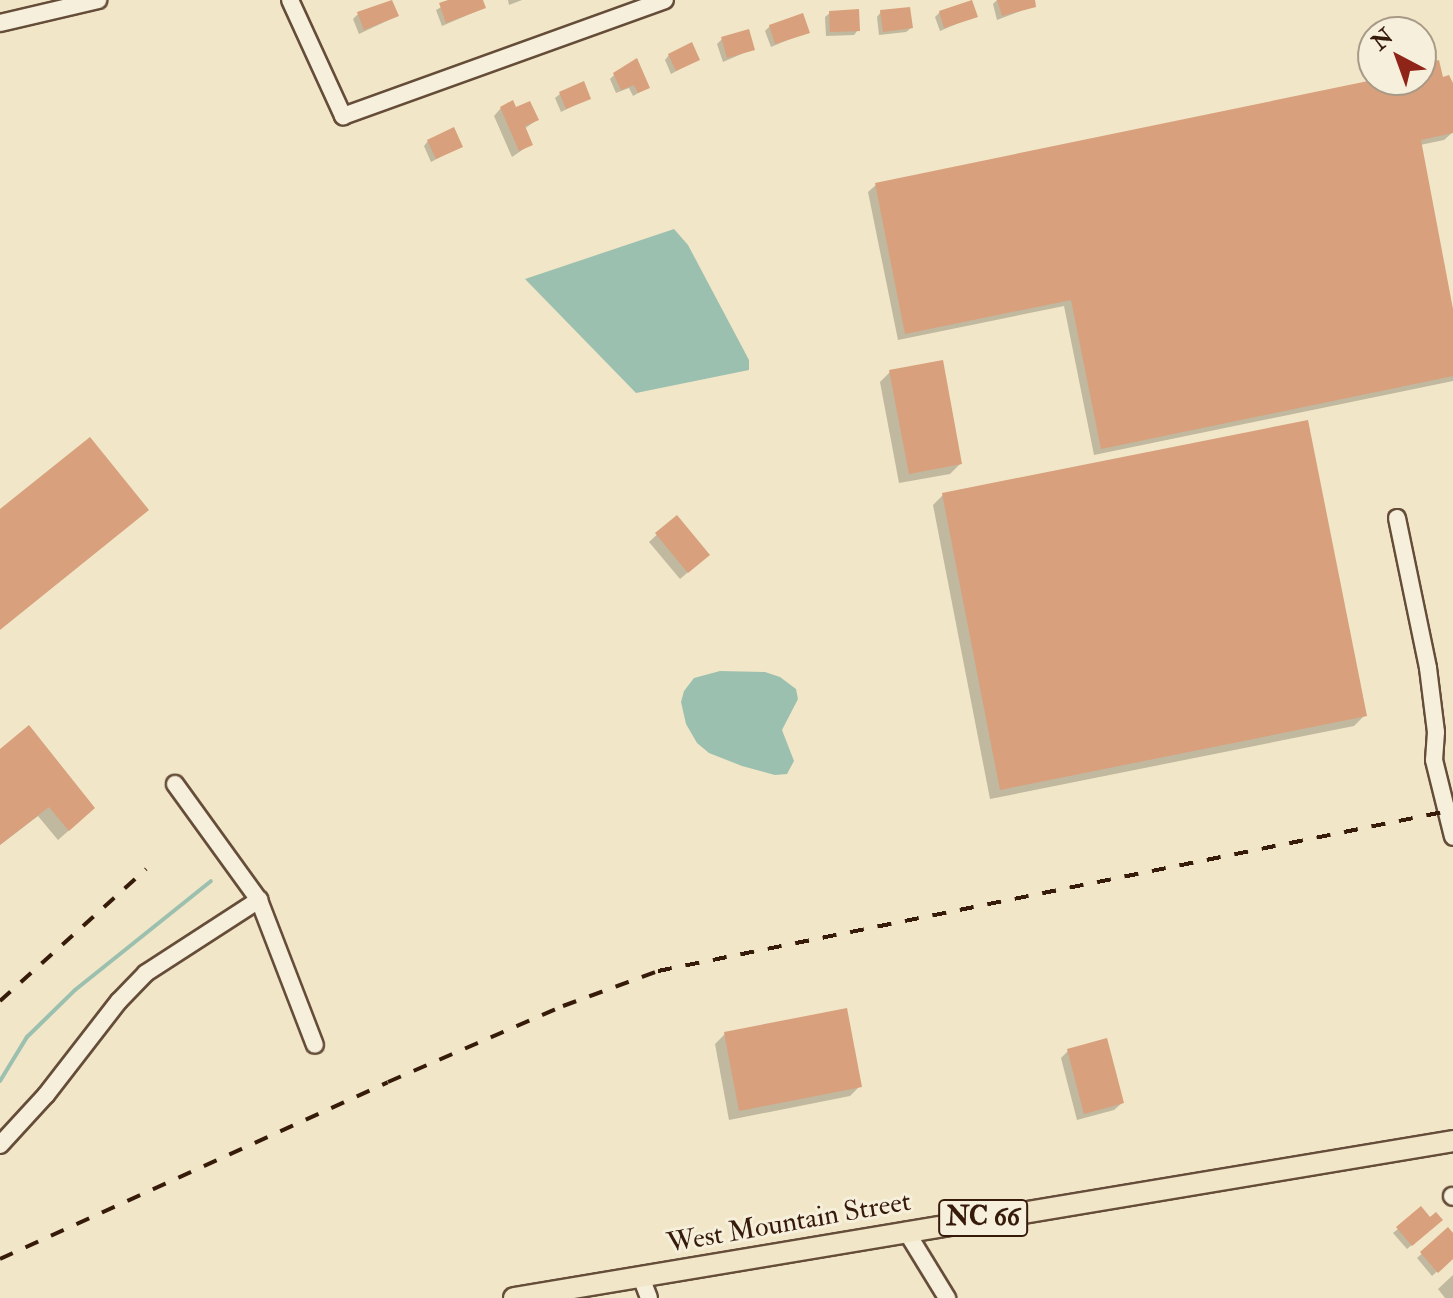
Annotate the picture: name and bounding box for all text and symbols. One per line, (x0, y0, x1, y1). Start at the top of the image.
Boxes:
north arrow (1357, 16, 1437, 96)
text: N (1366, 22, 1399, 56)
street label: West Mountain Street (665, 1185, 913, 1261)
road number: NC 66 (937, 1196, 1029, 1240)

